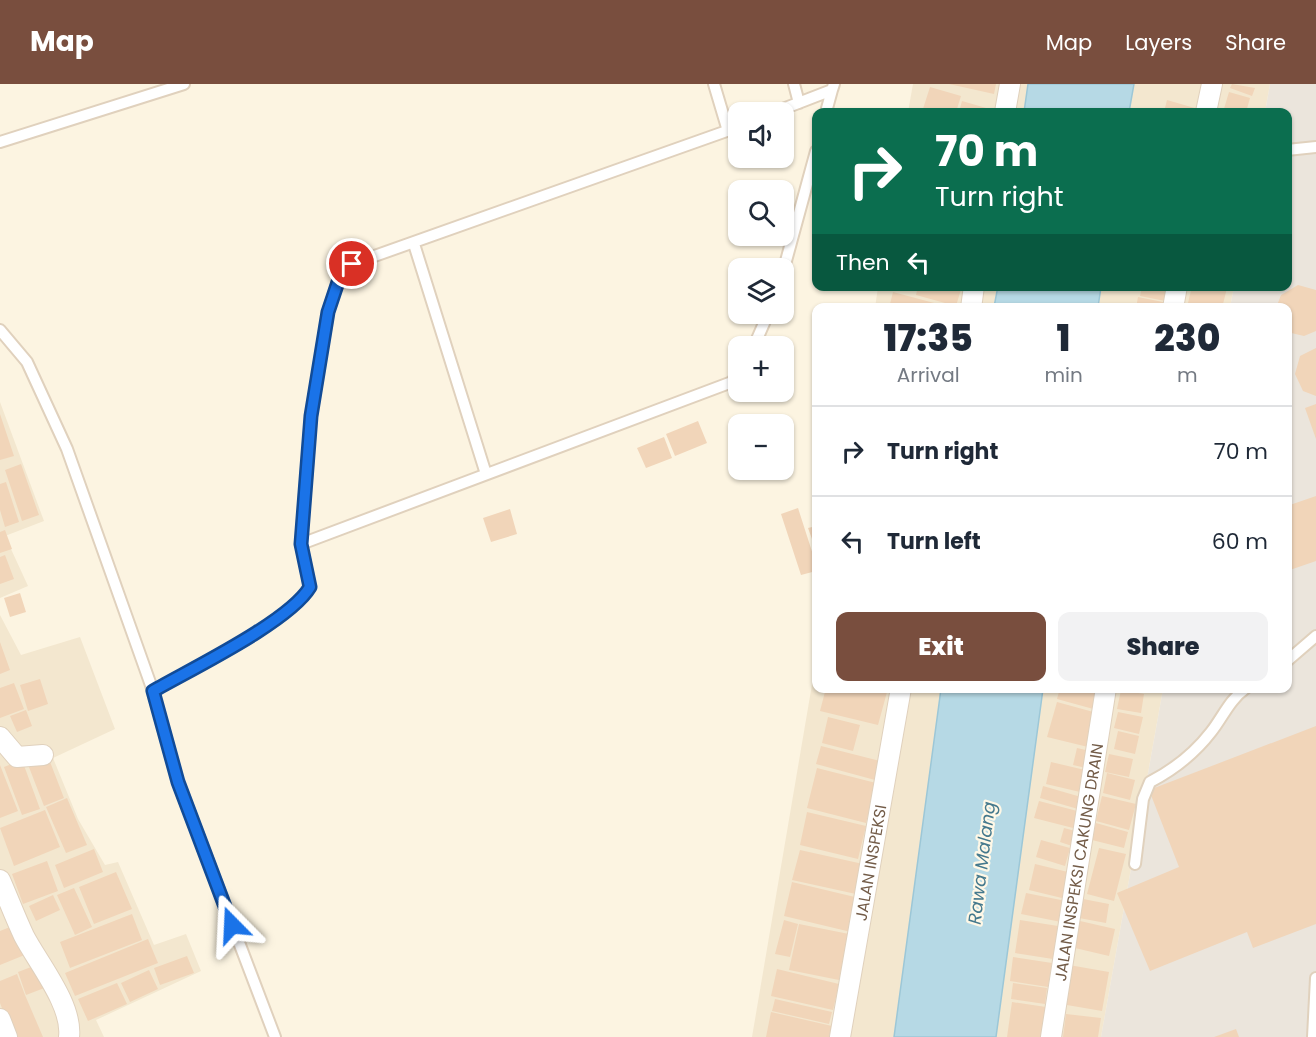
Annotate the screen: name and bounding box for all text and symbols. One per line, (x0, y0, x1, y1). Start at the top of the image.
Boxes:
text: Map (30, 22, 94, 61)
text: Map (1046, 28, 1092, 57)
text: Layers (1125, 28, 1192, 57)
text: Share (1225, 28, 1286, 57)
map controls (728, 102, 794, 480)
button: sound (728, 102, 794, 168)
text: 70 m (935, 122, 1038, 181)
icon: right (836, 132, 914, 210)
text: Turn right (935, 178, 1064, 215)
button: search (728, 180, 794, 246)
pin (326, 238, 377, 289)
icon: left (902, 246, 935, 279)
icon: arrive (335, 247, 368, 280)
text: Then (836, 247, 890, 278)
button: layers (728, 258, 794, 324)
text: 17:35 (884, 313, 973, 364)
text: 1 (1057, 313, 1071, 364)
text: 230 (1154, 313, 1220, 364)
button: + (728, 336, 794, 402)
text: Arrival (897, 361, 960, 389)
text: min (1044, 361, 1083, 389)
text: m (1177, 361, 1198, 389)
button: − (728, 414, 794, 480)
icon: right (836, 435, 869, 468)
text: Turn right (887, 436, 998, 467)
text: 70 m (1214, 436, 1268, 467)
icon: left (836, 525, 869, 558)
text: Turn left (887, 526, 981, 557)
text: 60 m (1212, 526, 1268, 557)
button: Exit (836, 612, 1046, 681)
button: Share (1058, 612, 1268, 681)
street label: JALAN INSPEKSI CAKUNG DRAIN (1049, 742, 1109, 983)
water label: Rawa Malang (962, 800, 1001, 926)
street label: JALAN INSPEKSI (850, 803, 892, 923)
position arrow (200, 893, 264, 957)

